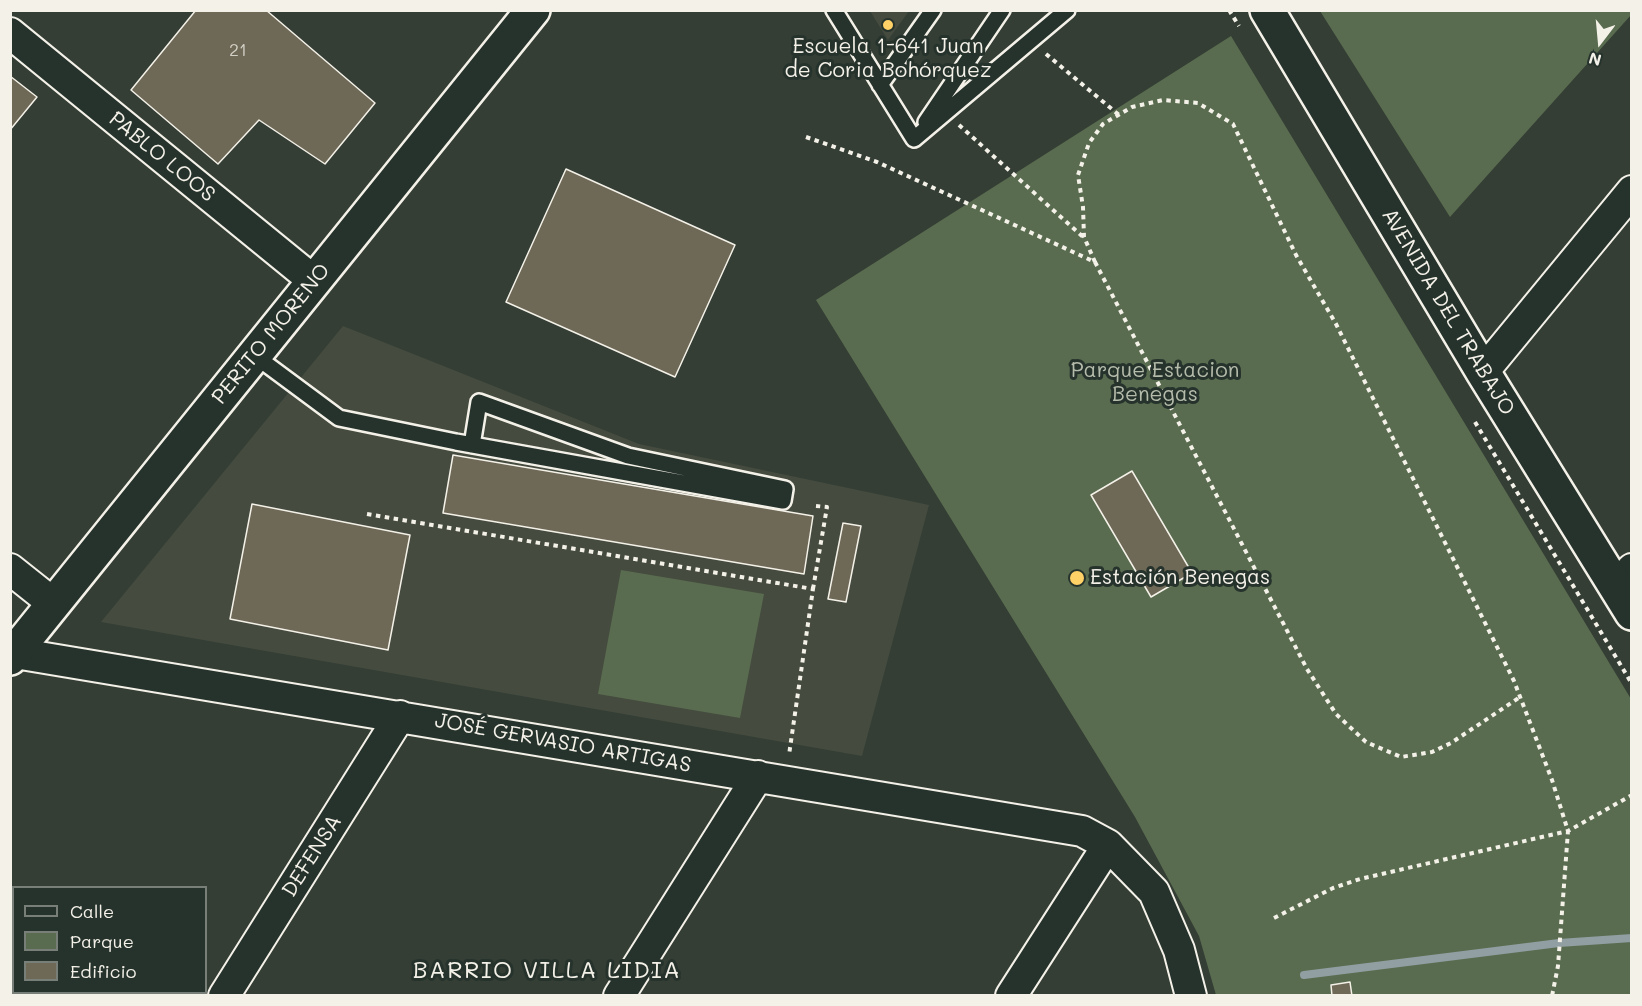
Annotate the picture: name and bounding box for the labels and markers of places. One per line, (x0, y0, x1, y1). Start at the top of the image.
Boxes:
marker: Escuela 1-641 Juan de Coria Bohórquez (881, 18, 895, 32)
place label: Escuela 1-641 Juan de Coria Bohórquez (784, 34, 992, 84)
place label: Estación Benegas (1090, 565, 1270, 591)
marker: Estación Benegas (1068, 569, 1086, 587)

